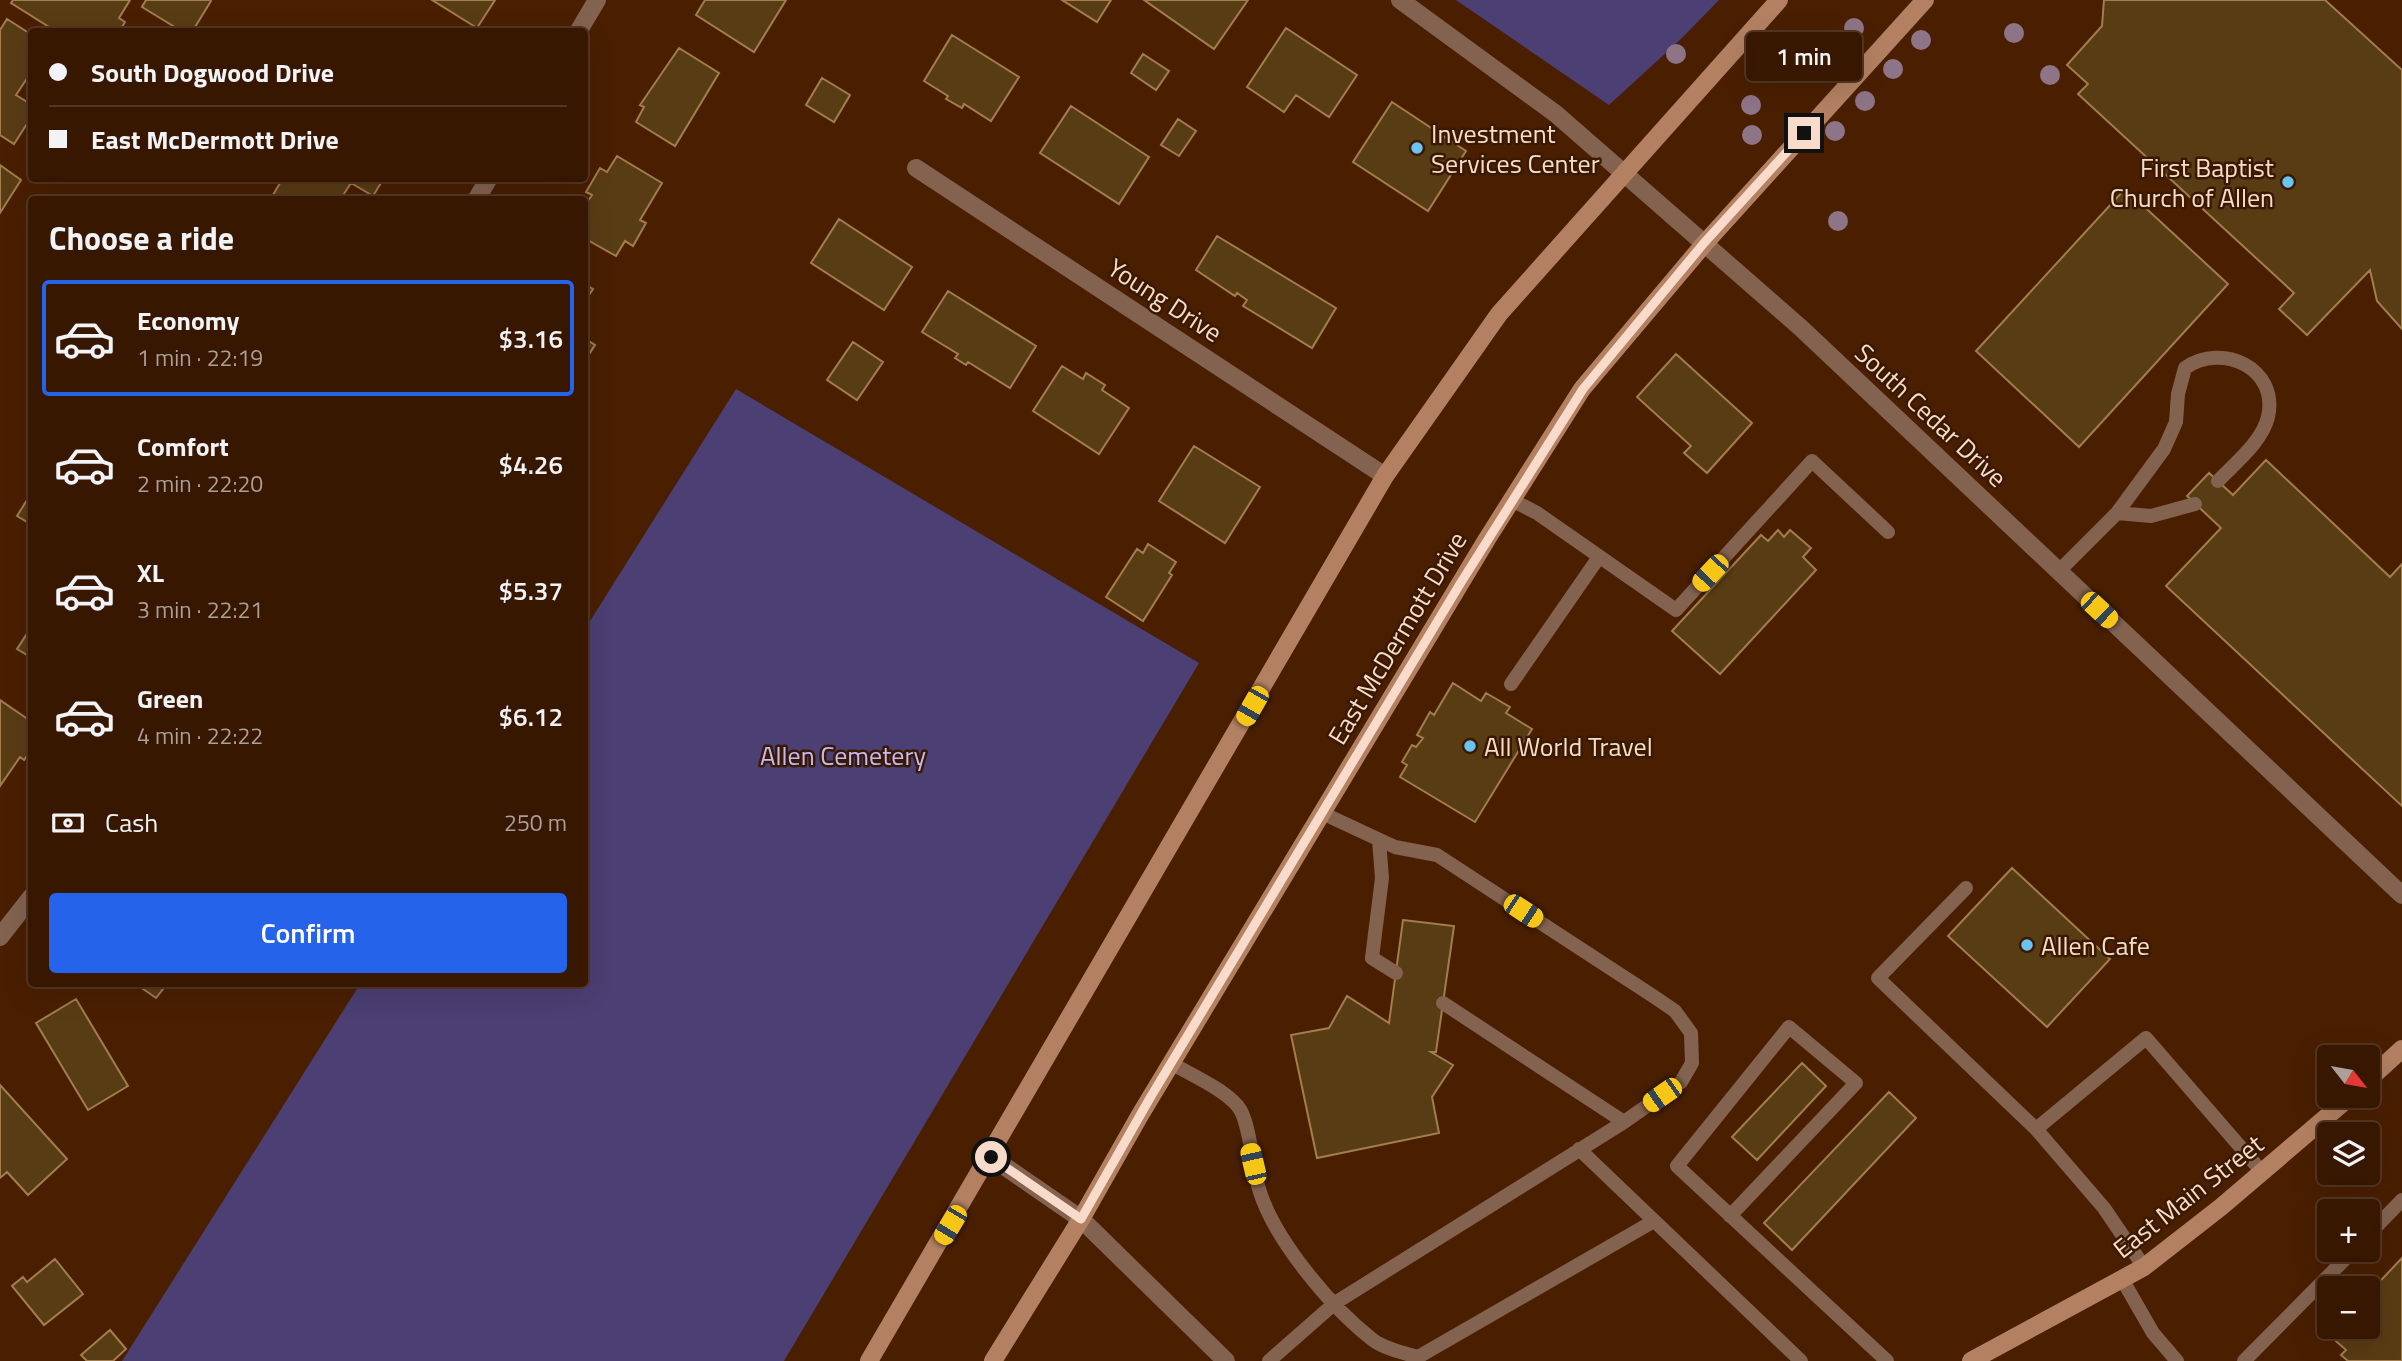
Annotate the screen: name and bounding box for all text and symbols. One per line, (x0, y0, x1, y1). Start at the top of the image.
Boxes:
callout: 1 min (1746, 32, 1862, 80)
text: 1 min (1776, 39, 1832, 74)
text: South Dogwood Drive (91, 53, 334, 92)
place label: Investment Services Center (1431, 114, 1600, 183)
route end (1788, 117, 1820, 149)
text: East McDermott Drive (91, 120, 339, 159)
marker: Investment Services Center (1409, 140, 1425, 156)
place label: First Baptist Church of Allen (2110, 148, 2274, 217)
marker: First Baptist Church of Allen (2280, 174, 2296, 190)
text: Choose a ride (49, 214, 234, 262)
street label: Young Drive (1100, 248, 1230, 352)
text: Economy (137, 301, 239, 340)
icon: car (53, 307, 116, 370)
text: $3.16 (499, 319, 563, 358)
street label: South Cedar Drive (1846, 334, 2016, 496)
text: 1 min · 22:19 (137, 340, 263, 375)
text: Comfort (137, 427, 229, 466)
icon: car (53, 433, 116, 496)
text: $4.26 (499, 445, 563, 484)
text: 2 min · 22:20 (137, 466, 263, 501)
street label: East McDermott Drive (1318, 524, 1476, 752)
car (1688, 550, 1733, 596)
text: XL (137, 553, 164, 592)
icon: car (53, 559, 116, 622)
text: $5.37 (499, 571, 563, 610)
car (2077, 588, 2122, 632)
text: 3 min · 22:21 (137, 592, 263, 627)
text: Green (137, 679, 203, 718)
car (1233, 683, 1272, 729)
icon: car (53, 685, 116, 748)
text: $6.12 (499, 697, 563, 736)
text: 4 min · 22:22 (137, 718, 263, 753)
place label: All World Travel (1484, 727, 1653, 766)
park label: Allen Cemetery (760, 736, 926, 775)
marker: All World Travel (1462, 738, 1478, 754)
text: Cash (105, 803, 158, 842)
icon: cash (49, 804, 87, 842)
text: 250 m (504, 805, 567, 840)
car (1500, 891, 1547, 931)
button: Confirm (49, 893, 567, 973)
place label: Allen Cafe (2041, 926, 2150, 965)
marker: Allen Cafe (2019, 937, 2035, 953)
north arrow (2317, 1045, 2380, 1108)
map controls (2317, 1045, 2380, 1339)
car (1639, 1074, 1686, 1116)
button: layers (2317, 1122, 2380, 1185)
street label: East Main Street (2104, 1125, 2272, 1267)
route start (975, 1141, 1007, 1173)
car (1239, 1141, 1268, 1187)
button: + (2317, 1199, 2380, 1262)
car (931, 1202, 970, 1248)
button: − (2317, 1276, 2380, 1339)

